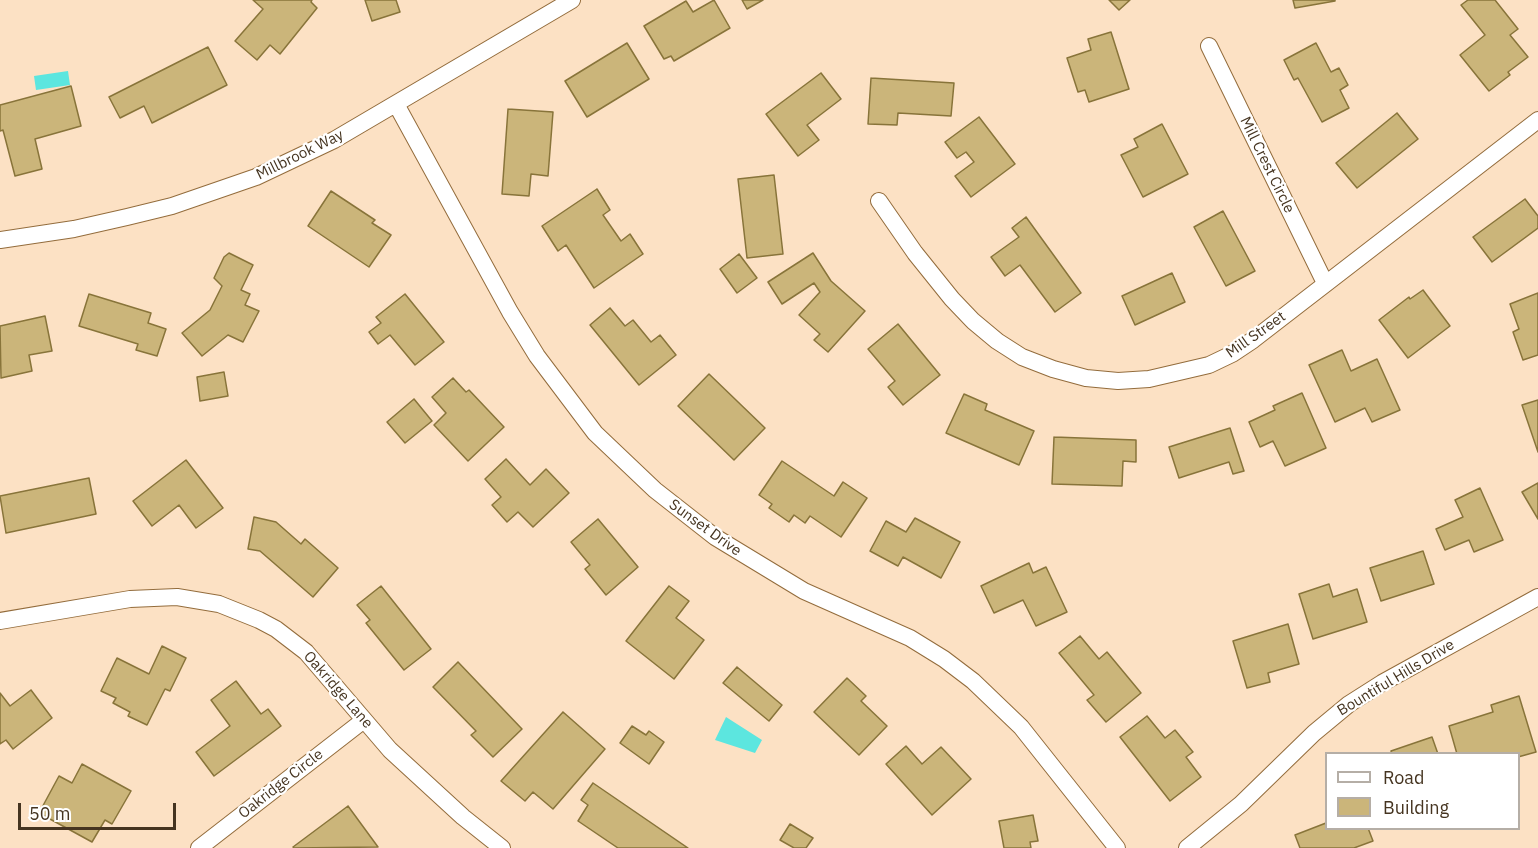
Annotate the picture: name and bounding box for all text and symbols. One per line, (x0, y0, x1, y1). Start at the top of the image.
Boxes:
street label: Mill Crest Circle (1236, 114, 1298, 216)
street label: Millbrook Way (253, 126, 347, 184)
street label: Mill Street (1223, 308, 1289, 362)
street label: Sunset Drive (665, 496, 745, 560)
street label: Bountiful Hills Drive (1334, 636, 1458, 720)
street label: Oakridge Lane (300, 648, 376, 732)
street label: Oakridge Circle (235, 745, 327, 823)
legend (1325, 752, 1520, 830)
text: Road (1383, 766, 1424, 789)
scale bar (21, 791, 178, 829)
text: Building (1383, 796, 1449, 819)
text: 50 m (29, 802, 71, 825)

